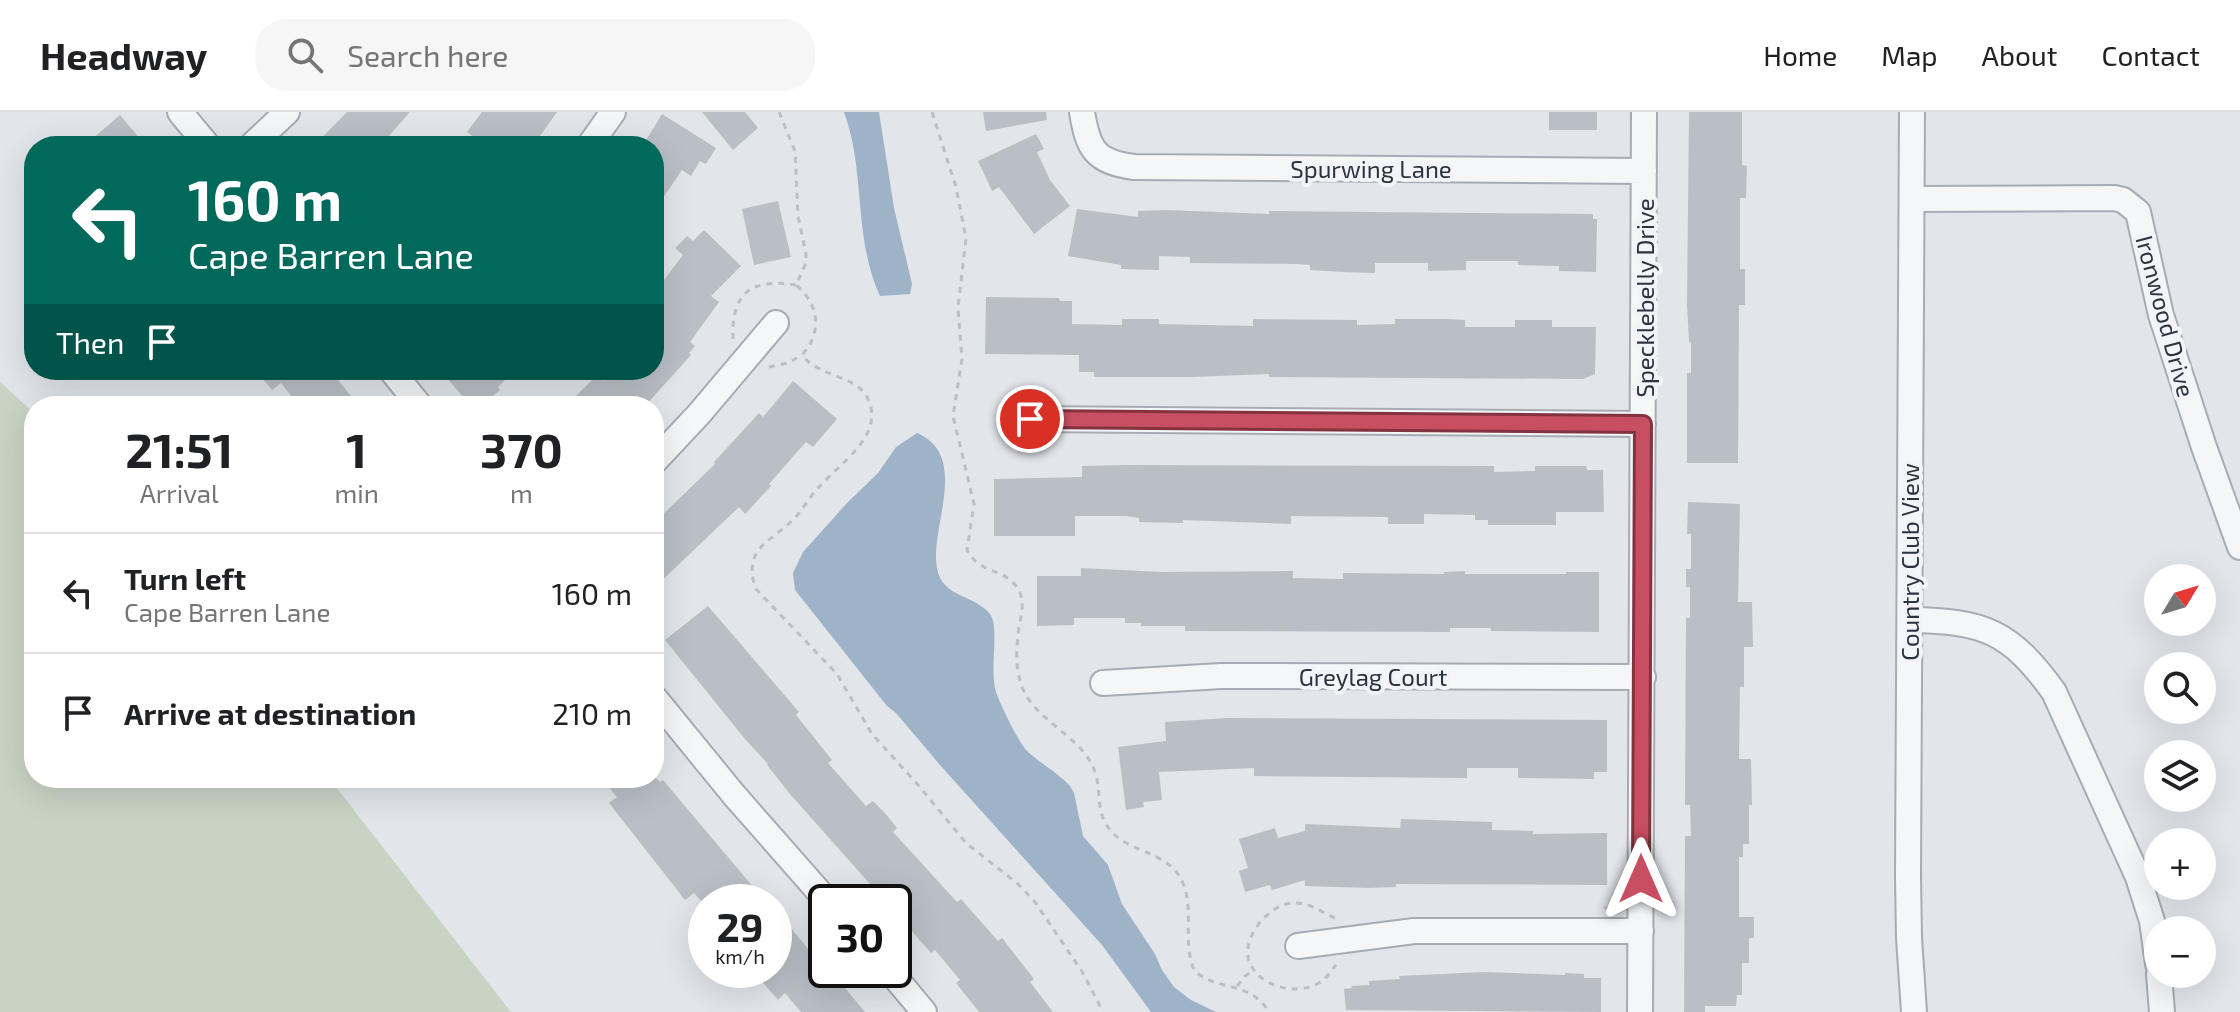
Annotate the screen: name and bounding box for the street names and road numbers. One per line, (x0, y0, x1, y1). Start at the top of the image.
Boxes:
street label: Spurwing Lane (1290, 154, 1452, 183)
street label: Specklebelly Drive (1630, 198, 1659, 398)
street label: Ironwood Drive (2130, 232, 2202, 400)
street label: Country Club View (1895, 463, 1924, 661)
street label: Greylag Court (1299, 662, 1447, 691)

